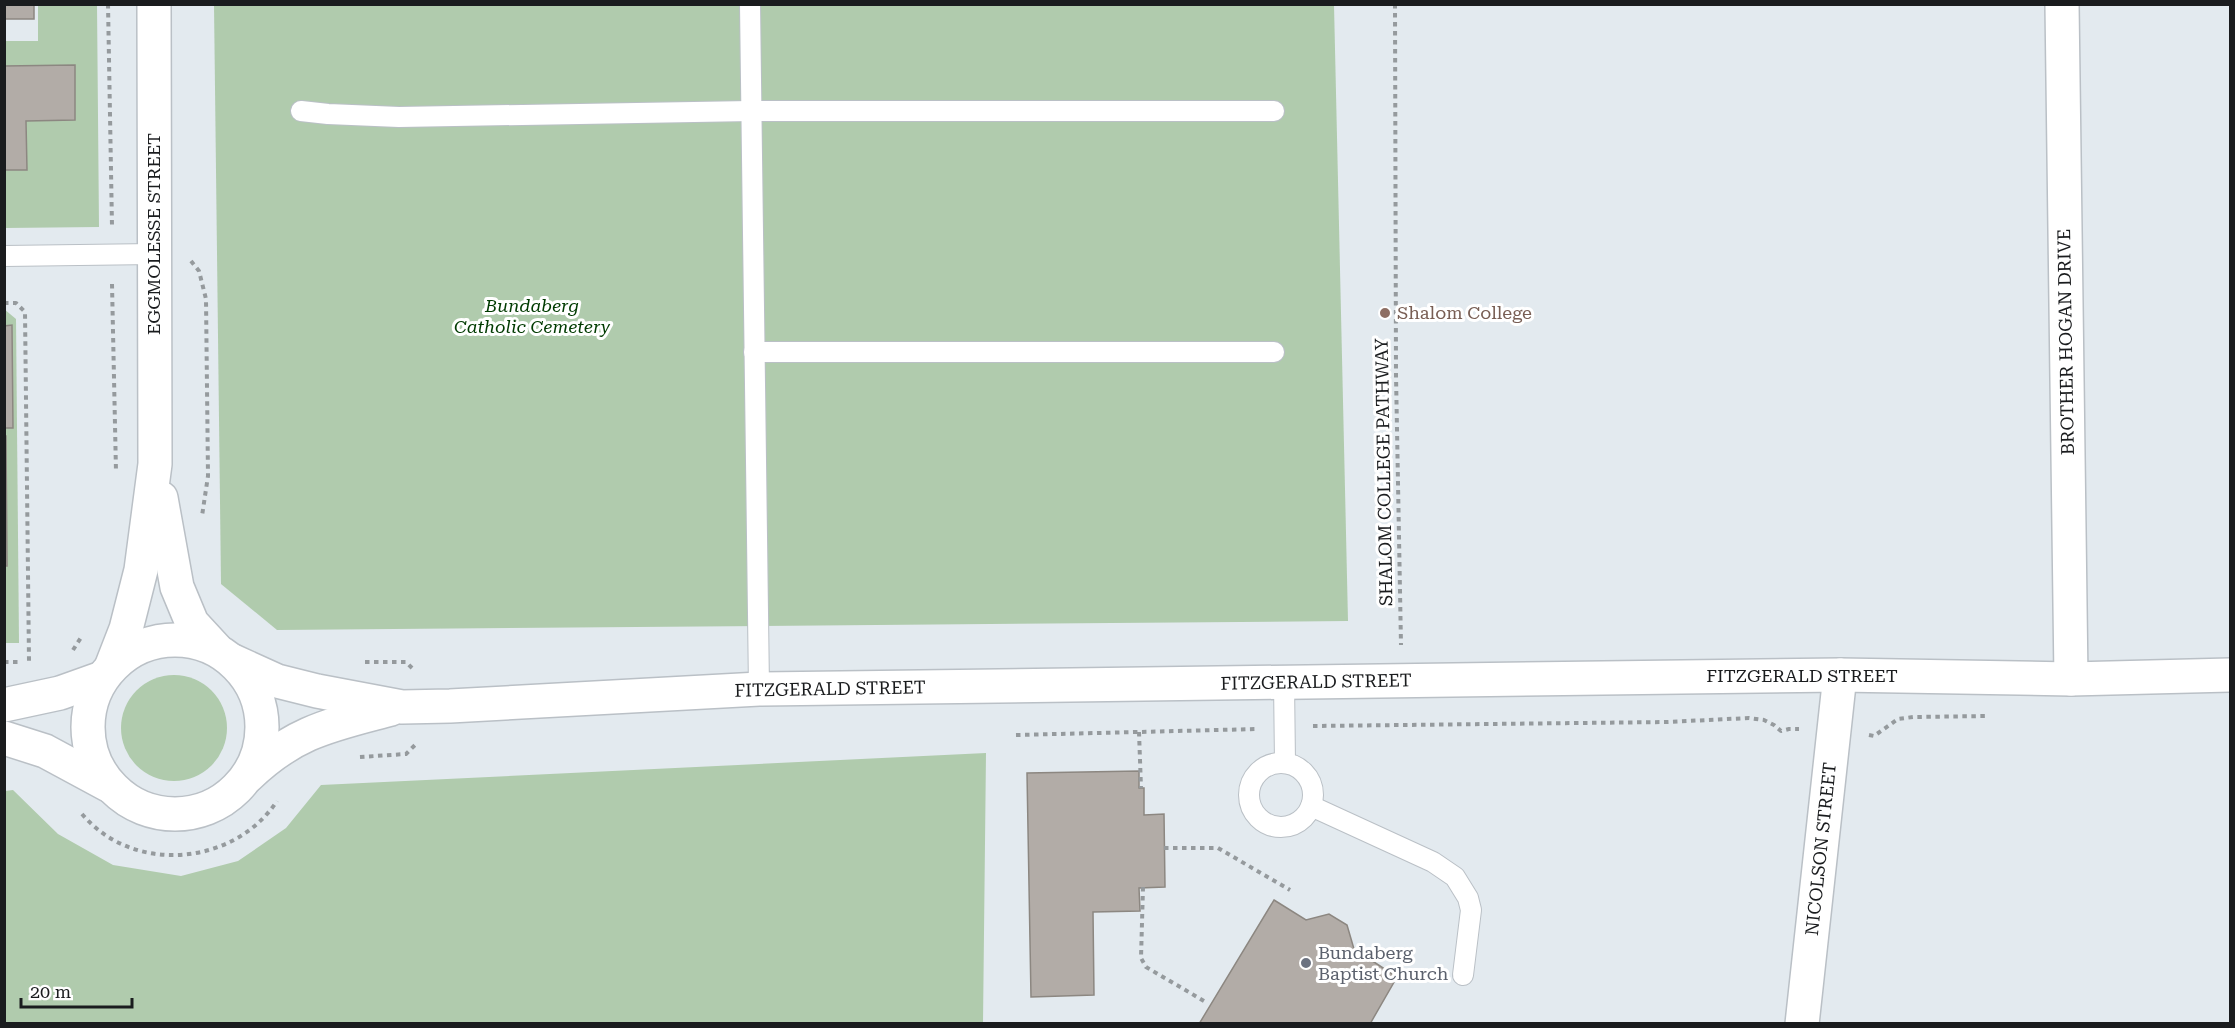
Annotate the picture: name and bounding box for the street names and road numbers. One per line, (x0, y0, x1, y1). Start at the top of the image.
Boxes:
street label: EGGMOLESSE STREET (143, 133, 164, 335)
street label: BROTHER HOGAN DRIVE (2053, 229, 2078, 455)
street label: SHALOM COLLEGE PATHWAY (1371, 337, 1396, 606)
street label: FITZGERALD STREET (1706, 665, 1898, 686)
street label: FITZGERALD STREET (1220, 669, 1412, 694)
street label: FITZGERALD STREET (734, 676, 926, 701)
street label: NICOLSON STREET (1801, 761, 1840, 937)

